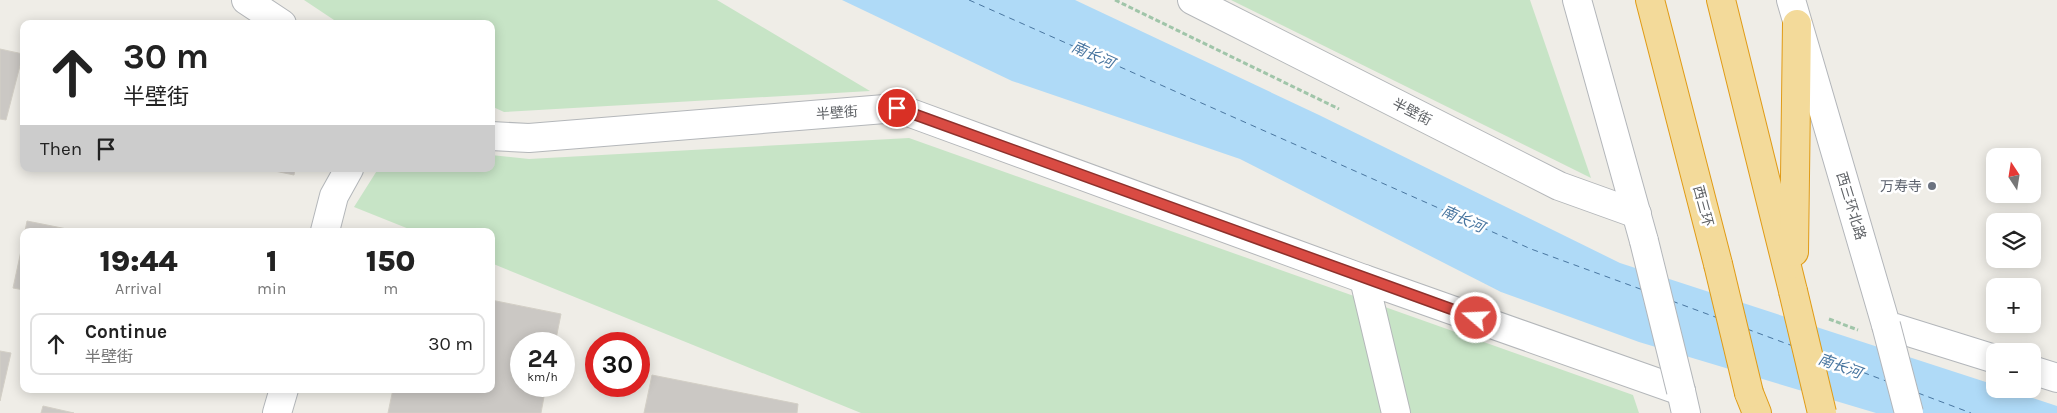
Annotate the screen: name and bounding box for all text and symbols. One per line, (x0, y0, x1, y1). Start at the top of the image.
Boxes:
text: 30 m (123, 36, 209, 77)
water label: 南长河 (1069, 38, 1120, 74)
icon: ahead (40, 40, 105, 105)
text: 半壁街 (123, 84, 189, 110)
pin (876, 87, 918, 129)
icon: arrive (883, 94, 911, 122)
street label: 半壁街 (1389, 95, 1435, 129)
street label: 半壁街 (815, 103, 859, 123)
icon: arrive (92, 135, 120, 163)
text: Then (40, 138, 82, 160)
north arrow (1986, 148, 2041, 202)
map controls (1986, 148, 2041, 398)
street label: 西三环北路 (1833, 170, 1869, 242)
place label: 万寿寺 (1880, 178, 1922, 195)
marker: 万寿寺 (1926, 180, 1938, 192)
street label: 西三环 (1689, 184, 1717, 228)
water label: 南长河 (1439, 202, 1490, 238)
button: layers (1986, 213, 2041, 268)
text: 19:44 (99, 243, 178, 279)
text: 1 (266, 243, 277, 279)
text: 150 (366, 243, 416, 279)
button: + (1986, 278, 2041, 333)
text: Arrival (115, 279, 162, 298)
text: min (257, 279, 286, 298)
text: m (383, 279, 398, 298)
position arrow (1449, 291, 1501, 343)
text: Continue (85, 321, 167, 343)
icon: ahead (42, 330, 70, 358)
speed limit sign: 30 (585, 332, 650, 397)
text: 30 m (428, 333, 473, 355)
button: − (1986, 343, 2041, 398)
text: 24 (527, 344, 558, 373)
text: 半壁街 (85, 347, 133, 366)
water label: 南长河 (1816, 350, 1867, 383)
text: km/h (527, 370, 558, 384)

